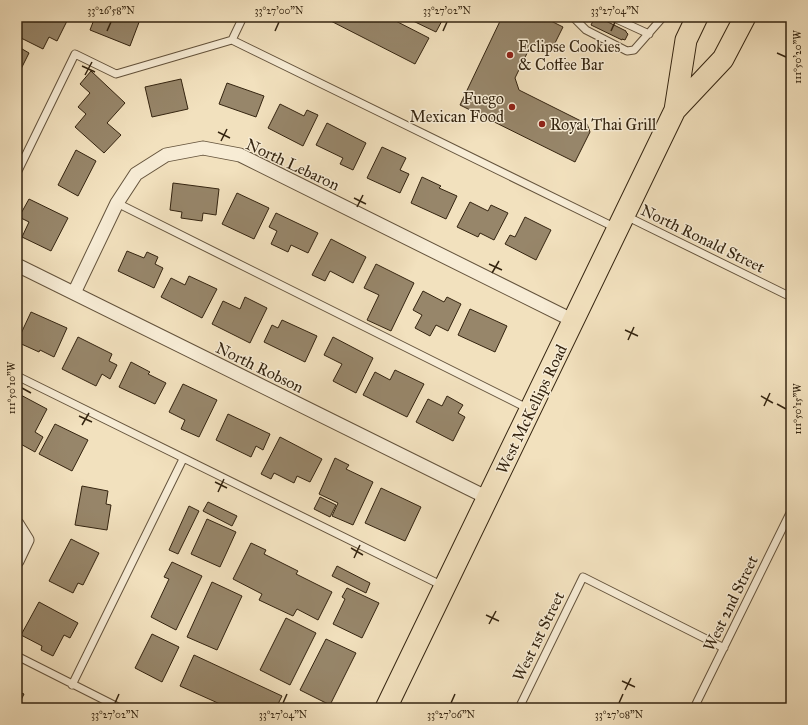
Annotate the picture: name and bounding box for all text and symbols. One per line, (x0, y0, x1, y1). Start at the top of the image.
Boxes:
text: 33°26'58"N (87, 5, 135, 17)
text: 33°27'00"N (255, 5, 304, 17)
text: 33°27'02"N (423, 5, 472, 17)
text: 33°27'04"N (591, 5, 640, 17)
text: 111°50'20"W (792, 30, 804, 84)
place label: Eclipse Cookies & Coffee Bar (518, 37, 621, 74)
marker: Eclipse Cookies & Coffee Bar (505, 50, 515, 60)
place label: Fuego Mexican Food (409, 89, 504, 126)
marker: Fuego Mexican Food (507, 102, 517, 112)
place label: Royal Thai Grill (550, 115, 657, 134)
marker: Royal Thai Grill (537, 119, 547, 129)
street label: North Lebaron (243, 134, 343, 195)
street label: North Ronald Street (638, 200, 768, 277)
street label: North Robson (213, 338, 307, 397)
street label: West McKellips Road (492, 342, 571, 477)
text: 111°50'10"W (6, 361, 18, 414)
text: 111°50'15"W (792, 383, 804, 435)
street label: West 2nd Street (699, 552, 762, 654)
street label: West 1st Street (509, 588, 568, 684)
text: 33°27'02"N (91, 709, 140, 721)
text: 33°27'04"N (259, 709, 308, 721)
text: 33°27'06"N (427, 709, 476, 721)
text: 33°27'08"N (595, 709, 644, 721)

